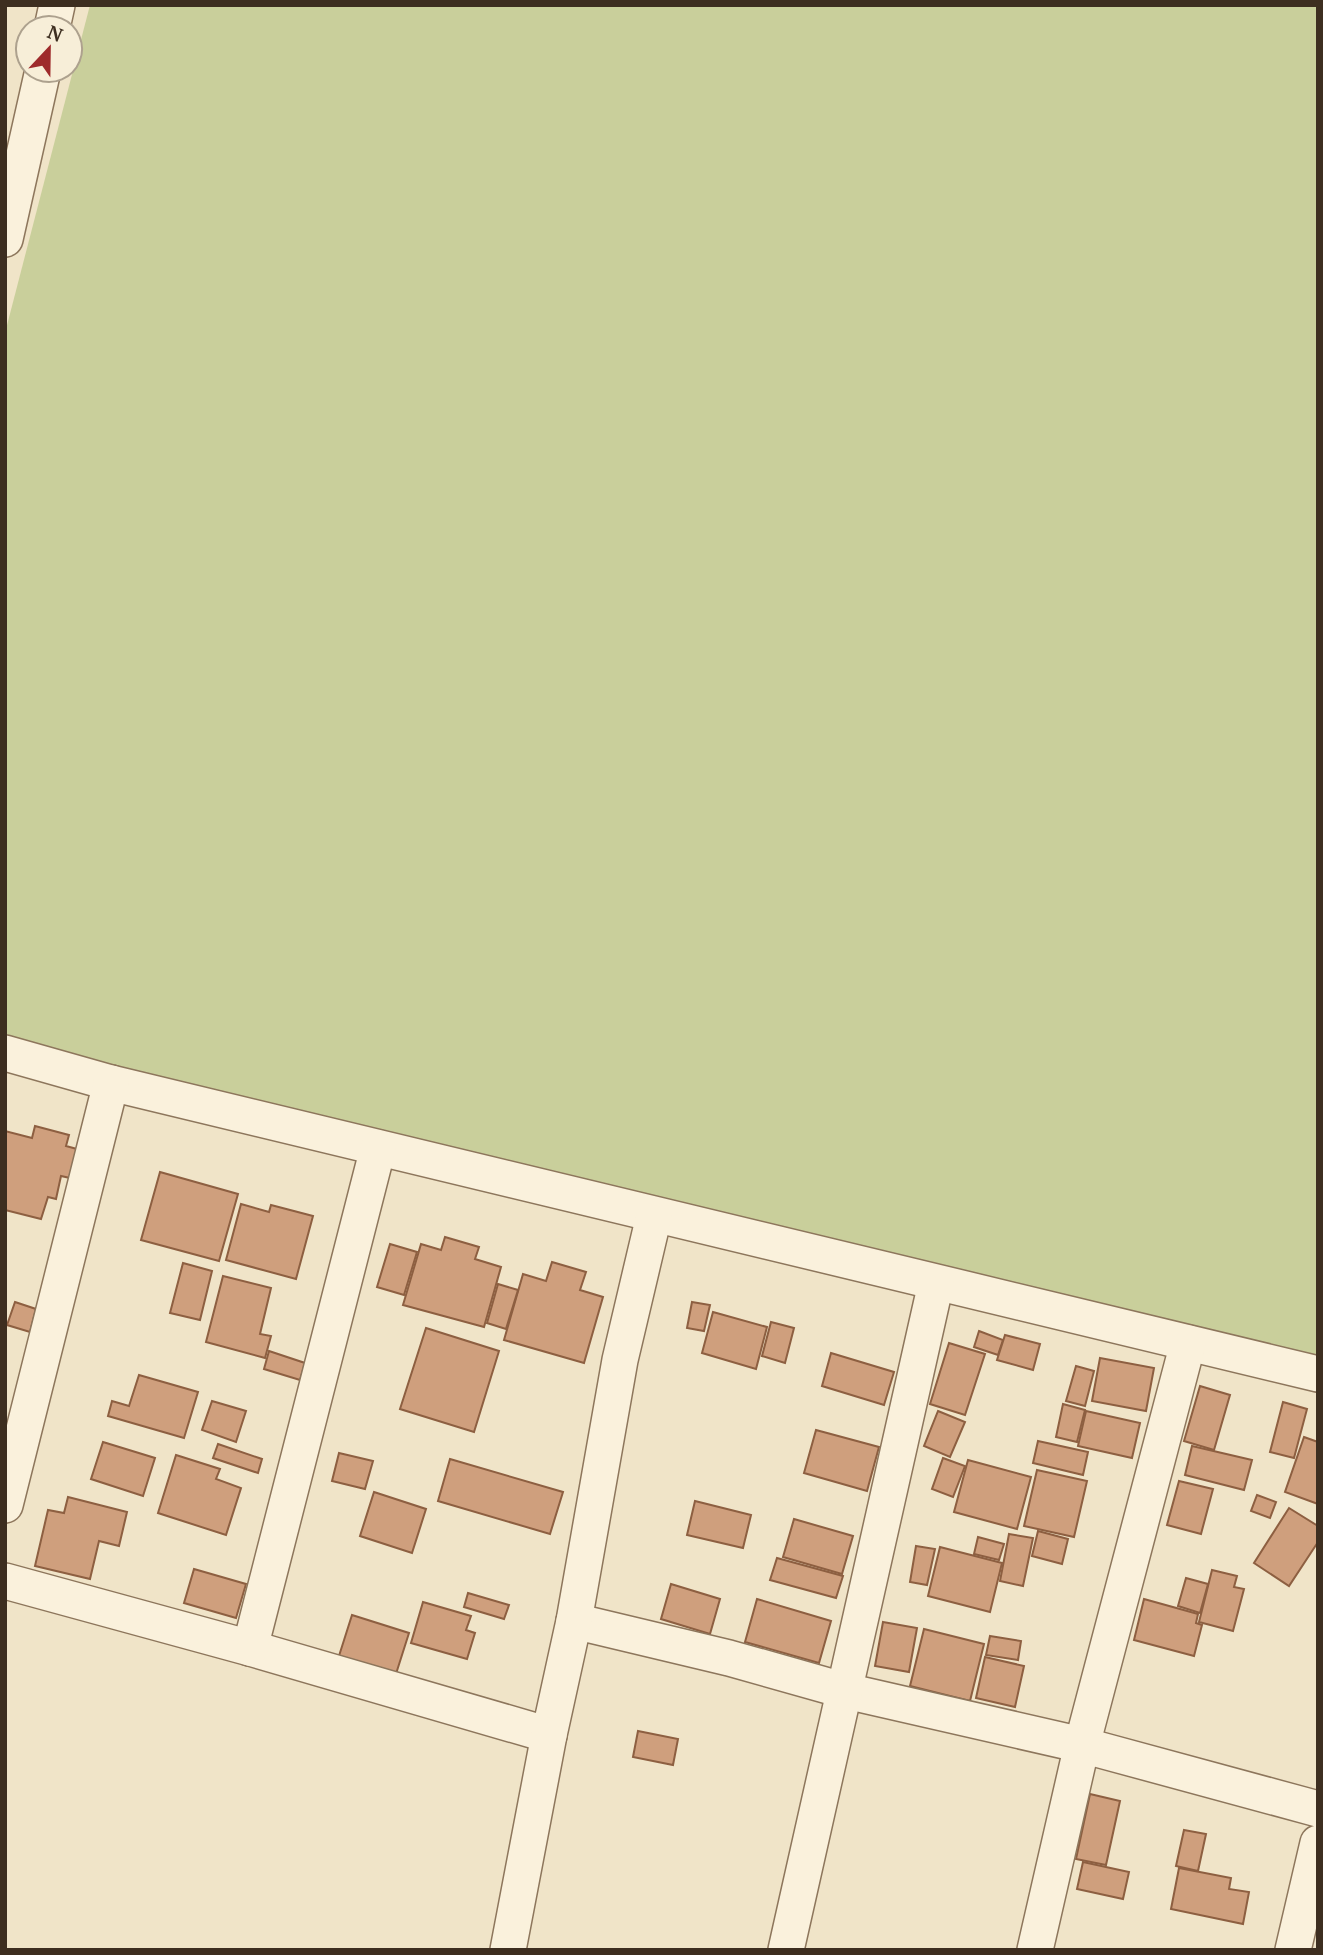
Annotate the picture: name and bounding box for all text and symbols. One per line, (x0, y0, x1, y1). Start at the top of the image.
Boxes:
north arrow (14, 14, 84, 84)
text: N (44, 18, 67, 47)

